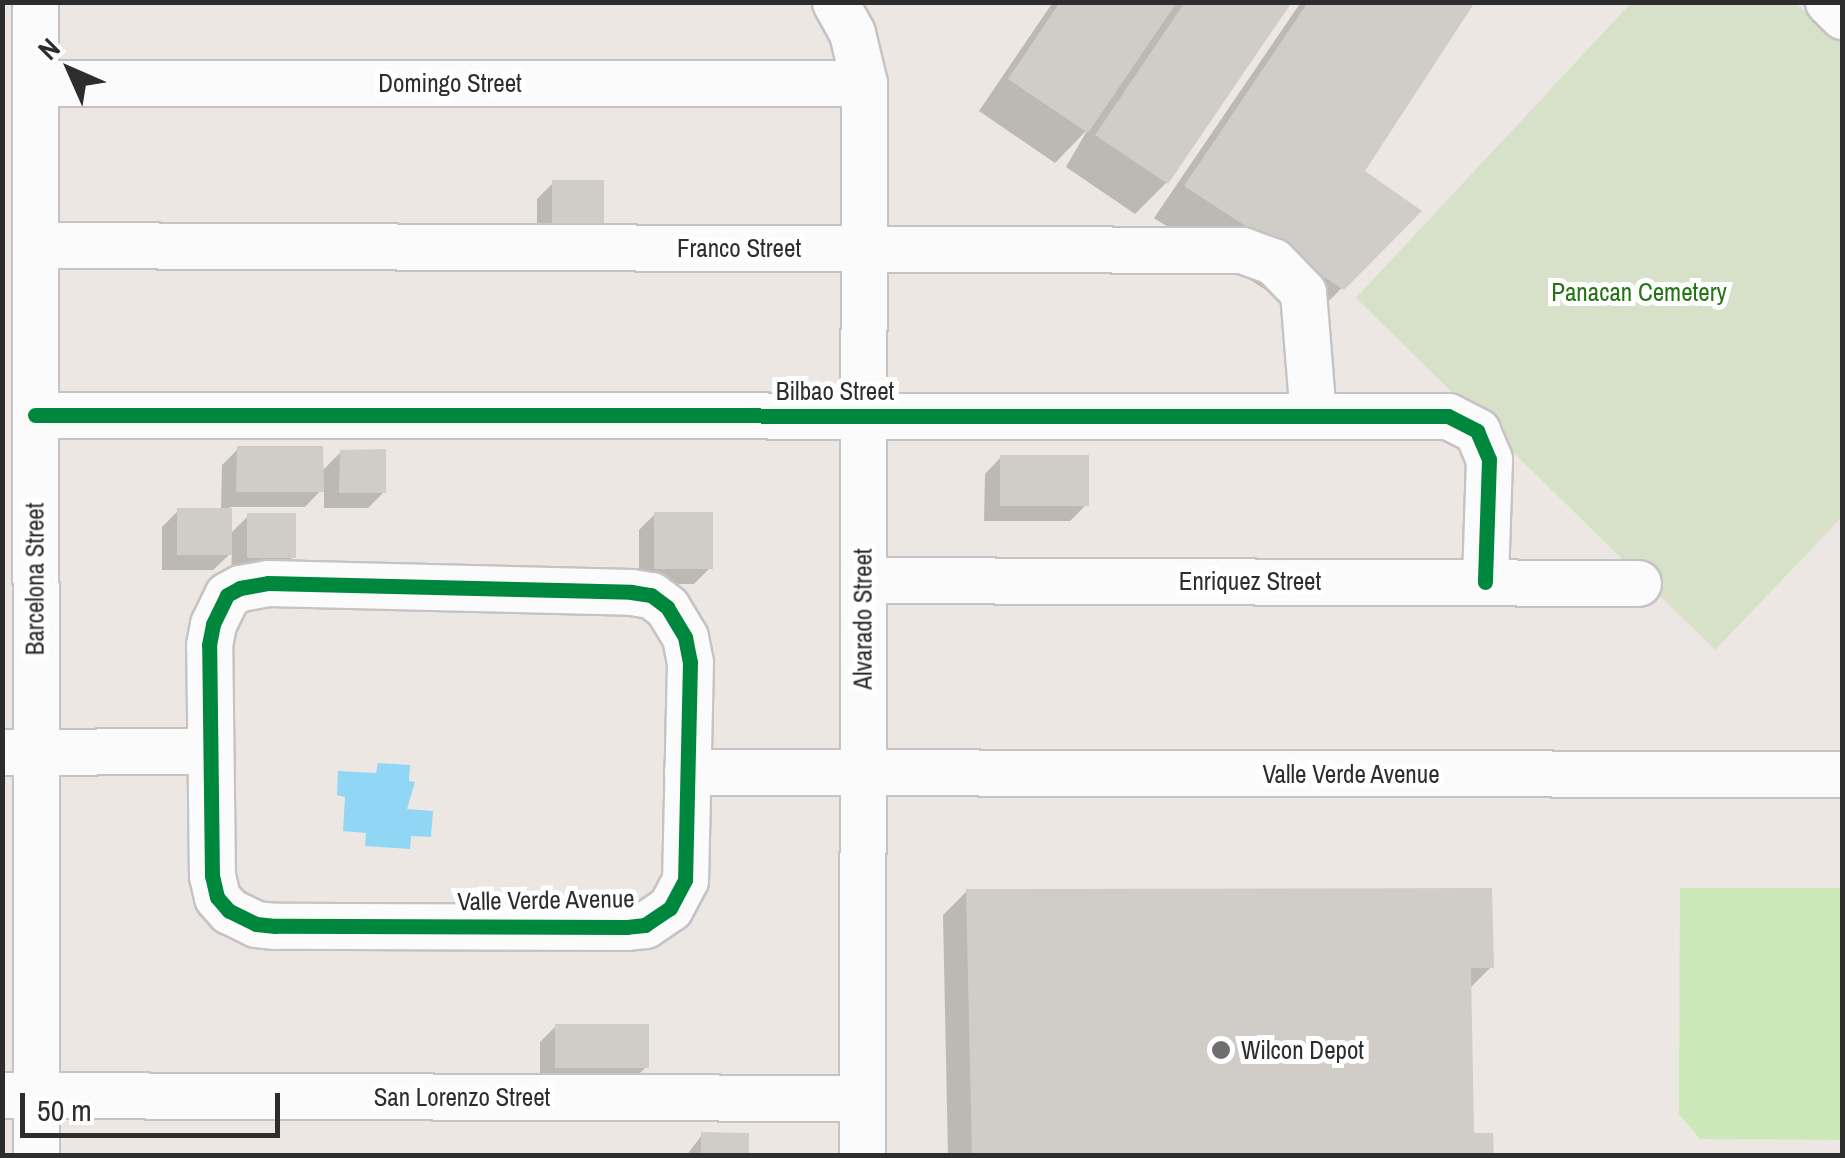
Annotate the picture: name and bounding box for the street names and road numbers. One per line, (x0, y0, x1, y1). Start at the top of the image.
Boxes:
street label: Domingo Street (378, 68, 522, 98)
street label: Franco Street (677, 233, 801, 263)
street label: Bilbao Street (776, 376, 894, 406)
street label: Barcelona Street (20, 503, 50, 655)
street label: Alvarado Street (848, 548, 878, 690)
street label: Enriquez Street (1179, 566, 1321, 596)
street label: Valle Verde Avenue (1262, 759, 1440, 789)
street label: Valle Verde Avenue (457, 883, 635, 917)
street label: San Lorenzo Street (374, 1082, 550, 1112)

